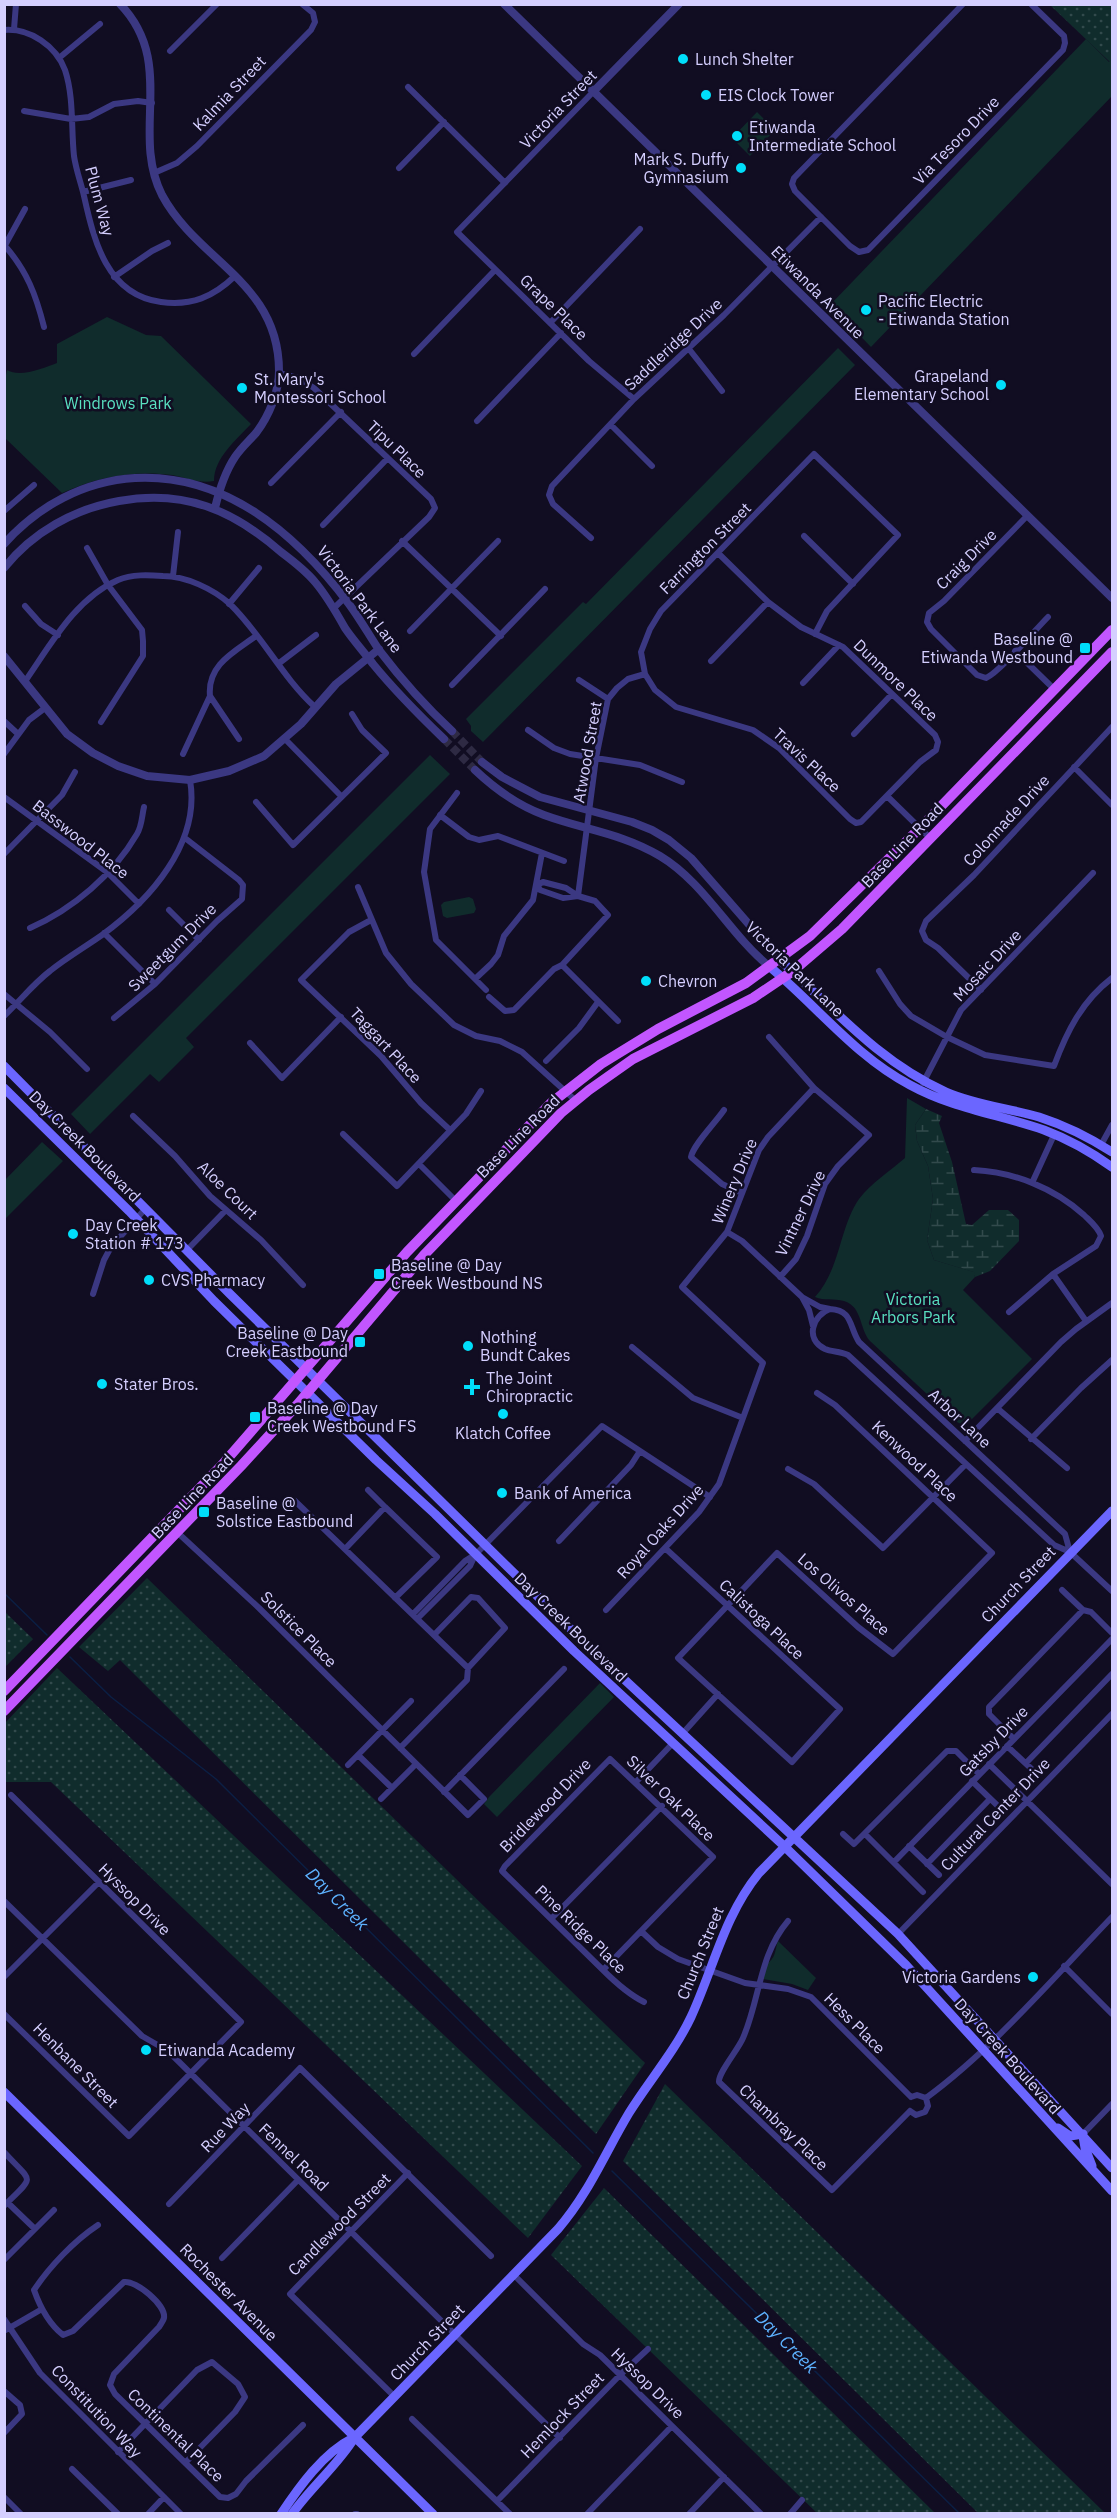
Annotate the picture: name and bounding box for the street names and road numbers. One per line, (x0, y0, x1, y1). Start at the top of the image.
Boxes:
street label: Kalmia Street (188, 51, 270, 135)
street label: Victoria Street (515, 65, 601, 153)
street label: Via Tesoro Drive (909, 91, 1003, 188)
street label: Plum Way (81, 164, 119, 238)
street label: Etiwanda Avenue (767, 241, 869, 343)
street label: Grape Place (516, 270, 592, 344)
street label: Saddleridge Drive (620, 293, 726, 395)
street label: Tipu Place (363, 416, 431, 482)
street label: Farrington Street (655, 498, 755, 598)
street label: Craig Drive (931, 524, 1001, 594)
street label: Victoria Park Lane (313, 541, 407, 657)
street label: Dunmore Place (850, 635, 942, 725)
street label: Atwood Street (568, 700, 606, 804)
street label: Travis Place (769, 724, 845, 797)
street label: Colonnade Drive (958, 770, 1054, 870)
street label: Basswood Place (29, 795, 133, 883)
street label: Base Line Road (857, 799, 947, 891)
street label: Sweetgum Drive (124, 898, 221, 995)
street label: Victoria Park Lane (742, 917, 849, 1021)
street label: Mosaic Drive (949, 925, 1026, 1005)
street label: Taggart Place (346, 1003, 426, 1087)
street label: Day Creek Boulevard (25, 1086, 145, 1206)
street label: Base Line Road (472, 1090, 564, 1182)
street label: Winery Drive (707, 1135, 761, 1227)
street label: Aloe Court (194, 1157, 262, 1223)
street label: Vintner Drive (771, 1167, 829, 1259)
street label: Arbor Lane (924, 1384, 996, 1452)
street label: Kenwood Place (868, 1416, 962, 1506)
street label: Base Line Road (147, 1450, 237, 1542)
street label: Royal Oaks Drive (612, 1480, 708, 1582)
street label: Church Street (977, 1542, 1059, 1626)
street label: Los Olivos Place (794, 1549, 894, 1640)
street label: Day Creek Boulevard (510, 1568, 632, 1686)
street label: Calistoga Place (715, 1574, 809, 1664)
street label: Solstice Place (257, 1587, 341, 1671)
street label: Gatsby Drive (954, 1701, 1032, 1781)
street label: Silver Oak Place (623, 1751, 719, 1845)
street label: Cultural Center Drive (936, 1753, 1054, 1875)
street label: Bridlewood Drive (495, 1754, 595, 1856)
street label: Hyssop Drive (95, 1859, 175, 1939)
street label: Pine Ridge Place (531, 1880, 631, 1978)
street label: Church Street (672, 1903, 728, 2003)
street label: Hess Place (820, 1988, 890, 2058)
street label: Day Creek Boulevard (951, 1994, 1065, 2118)
street label: Henbane Street (29, 2018, 123, 2112)
street label: Chambray Place (735, 2079, 833, 2175)
street label: Rue Way (196, 2098, 254, 2156)
street label: Fennel Road (255, 2119, 333, 2195)
street label: Candlewood Street (283, 2168, 395, 2280)
street label: Rochester Avenue (176, 2239, 282, 2345)
street label: Church Street (386, 2300, 468, 2384)
street label: Hyssop Drive (607, 2343, 689, 2423)
street label: Constitution Way (47, 2360, 147, 2462)
street label: Hemlock Street (516, 2368, 608, 2462)
street label: Continental Place (124, 2384, 228, 2486)

